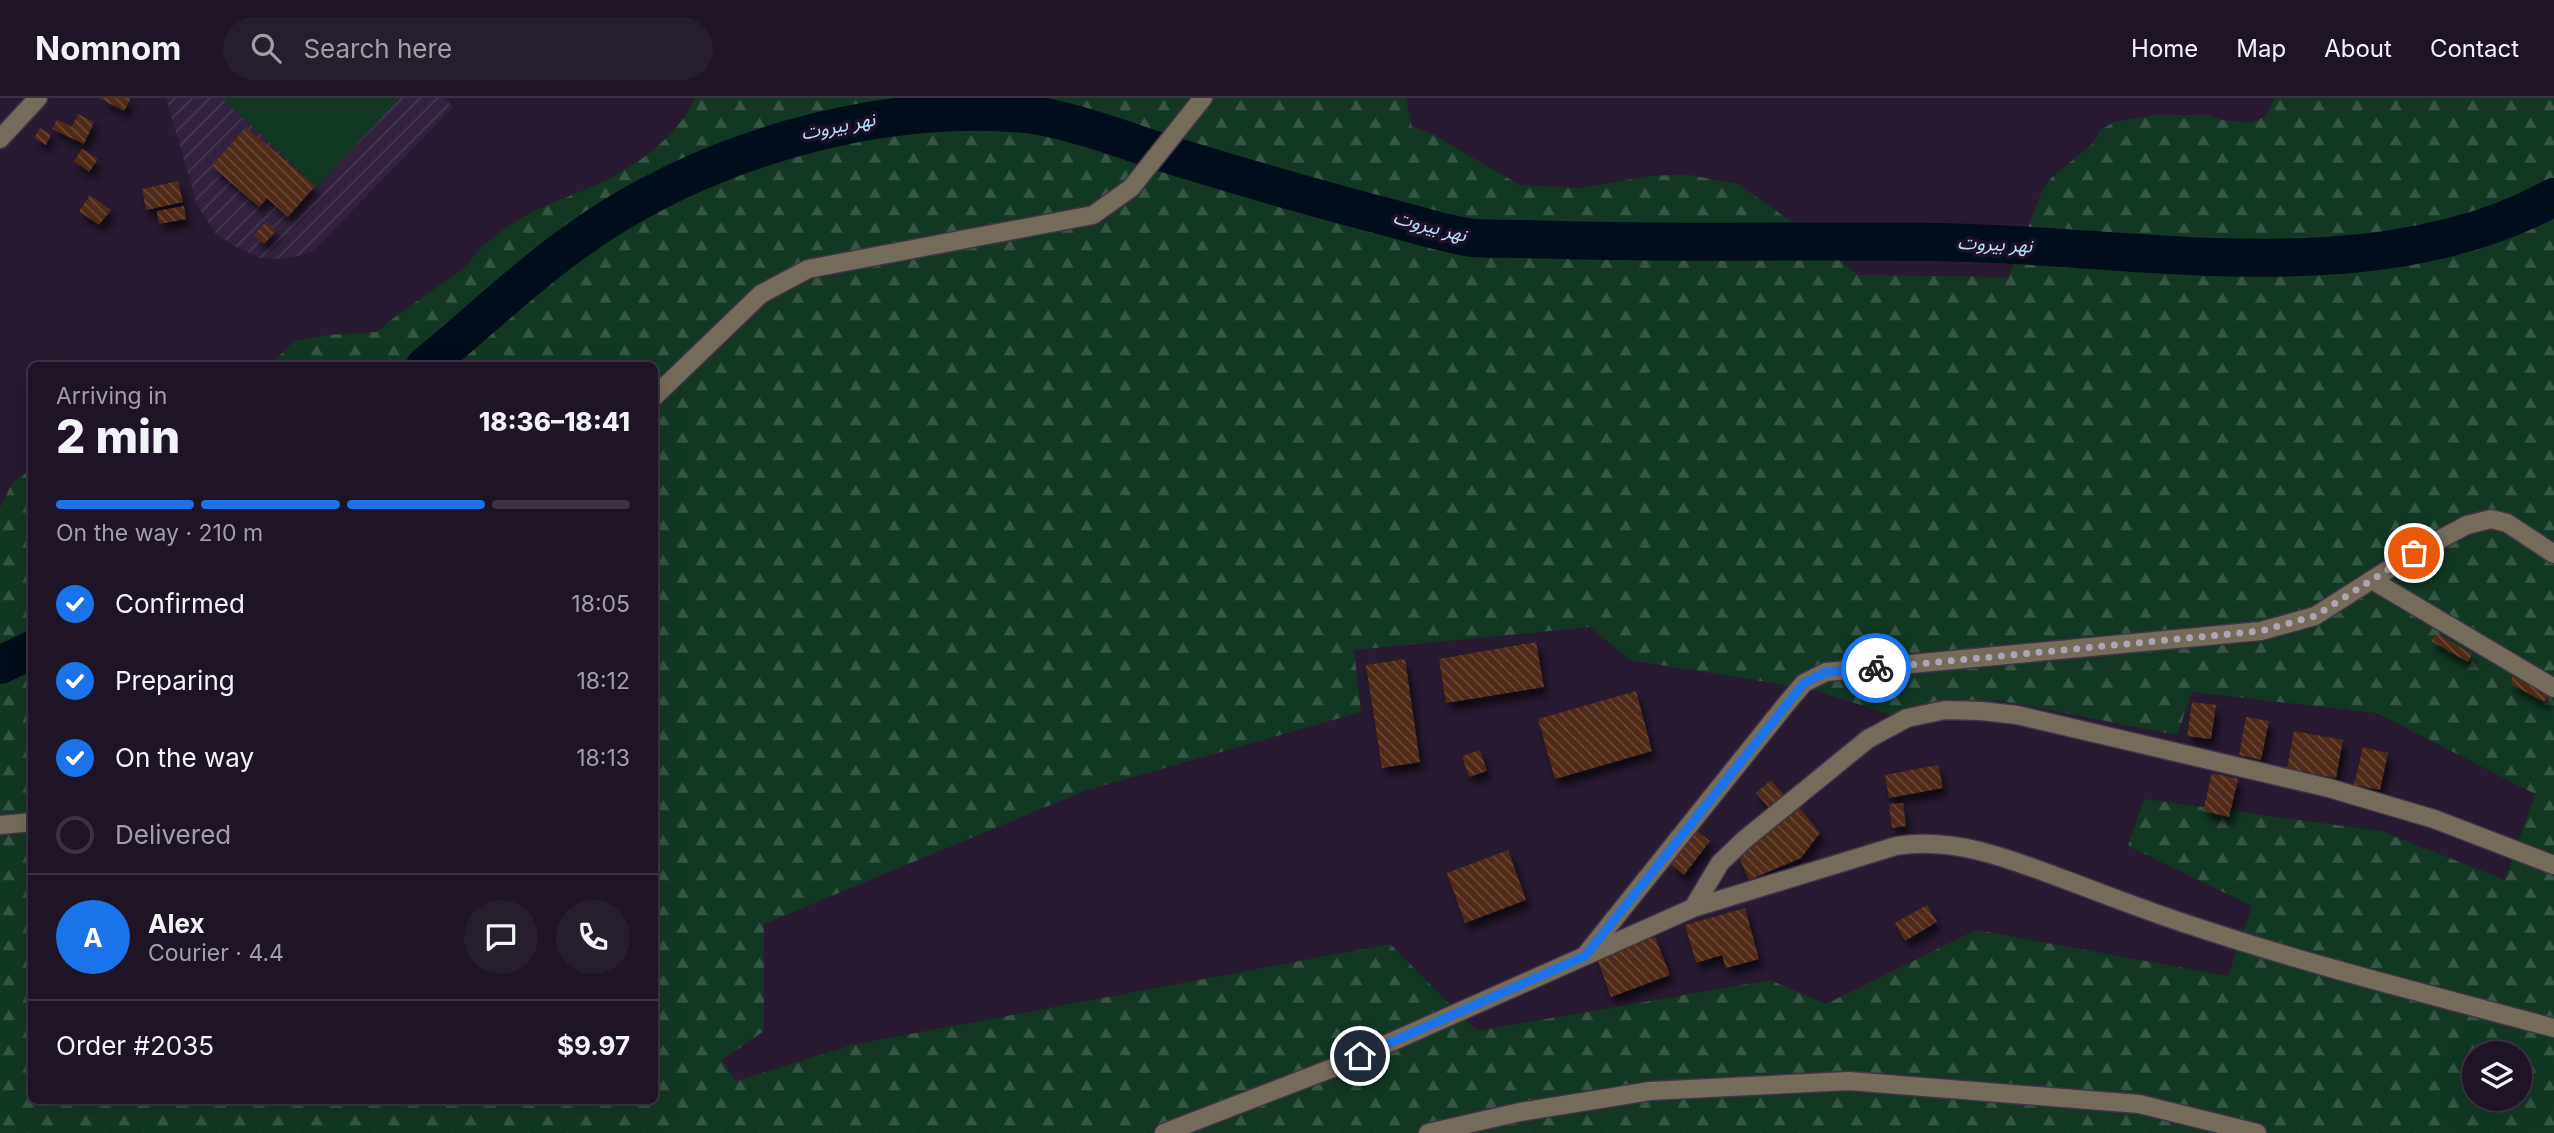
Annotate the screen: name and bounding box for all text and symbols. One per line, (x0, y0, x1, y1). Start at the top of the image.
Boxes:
search box (223, 17, 713, 80)
text: Nomnom (35, 28, 181, 68)
icon: search (247, 29, 285, 67)
text: Search here (303, 33, 452, 64)
text: Home (2131, 34, 2198, 63)
text: Map (2236, 34, 2286, 63)
text: About (2324, 34, 2392, 63)
text: Contact (2430, 34, 2519, 63)
water label: نهر بيروت (799, 107, 879, 144)
water label: نهر بيروت (1391, 205, 1471, 247)
water label: نهر بيروت (1957, 231, 2035, 258)
text: Arriving in (56, 382, 167, 410)
text: 18:36–18:41 (479, 406, 630, 437)
text: 2 min (56, 408, 180, 464)
text: On the way · 210 m (56, 519, 263, 547)
pin (2384, 523, 2444, 583)
icon: bag (2395, 534, 2433, 572)
icon: check (56, 585, 94, 623)
text: Confirmed (115, 588, 245, 619)
text: 18:05 (571, 590, 630, 618)
courier (1841, 633, 1911, 703)
icon: bike (1857, 649, 1895, 687)
icon: check (56, 662, 94, 700)
text: Preparing (115, 665, 235, 696)
text: 18:12 (576, 667, 630, 695)
icon: check (56, 739, 94, 777)
text: On the way (115, 742, 254, 773)
text: 18:13 (576, 744, 630, 772)
text: Delivered (115, 819, 231, 850)
button: chat (464, 900, 538, 974)
button: phone (556, 900, 630, 974)
text: Alex (148, 908, 205, 939)
text: A (83, 922, 103, 953)
text: Courier · 4.4 (148, 939, 284, 967)
pin (1330, 1026, 1390, 1086)
text: Order #2035 (56, 1030, 214, 1061)
text: $9.97 (557, 1030, 630, 1061)
icon: home (1341, 1037, 1379, 1075)
map controls (2462, 1041, 2532, 1111)
button: layers (2462, 1041, 2532, 1111)

